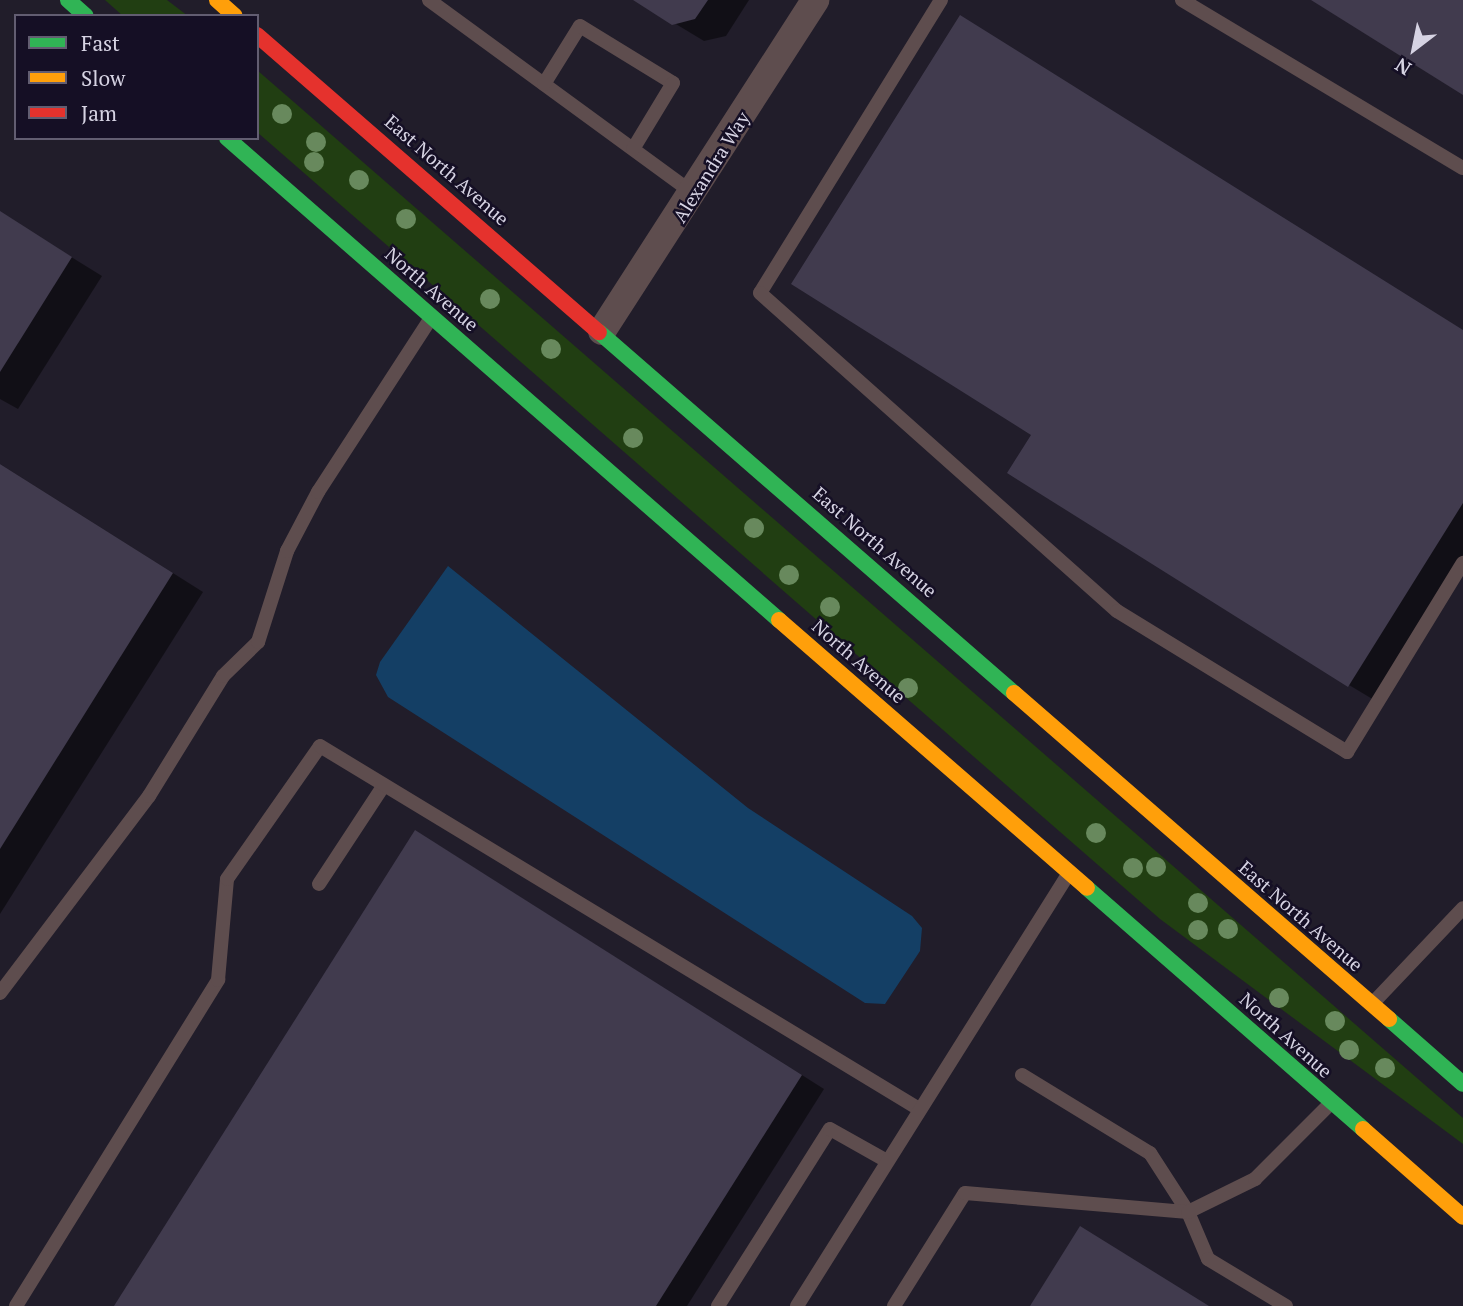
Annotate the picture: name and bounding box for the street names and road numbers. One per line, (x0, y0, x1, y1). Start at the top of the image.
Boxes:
street label: Alexandra Way (668, 107, 754, 227)
street label: East North Avenue (380, 110, 514, 230)
street label: North Avenue (380, 242, 484, 336)
street label: East North Avenue (808, 482, 942, 602)
street label: North Avenue (807, 614, 911, 708)
street label: East North Avenue (1234, 856, 1368, 976)
street label: North Avenue (1235, 987, 1337, 1083)

